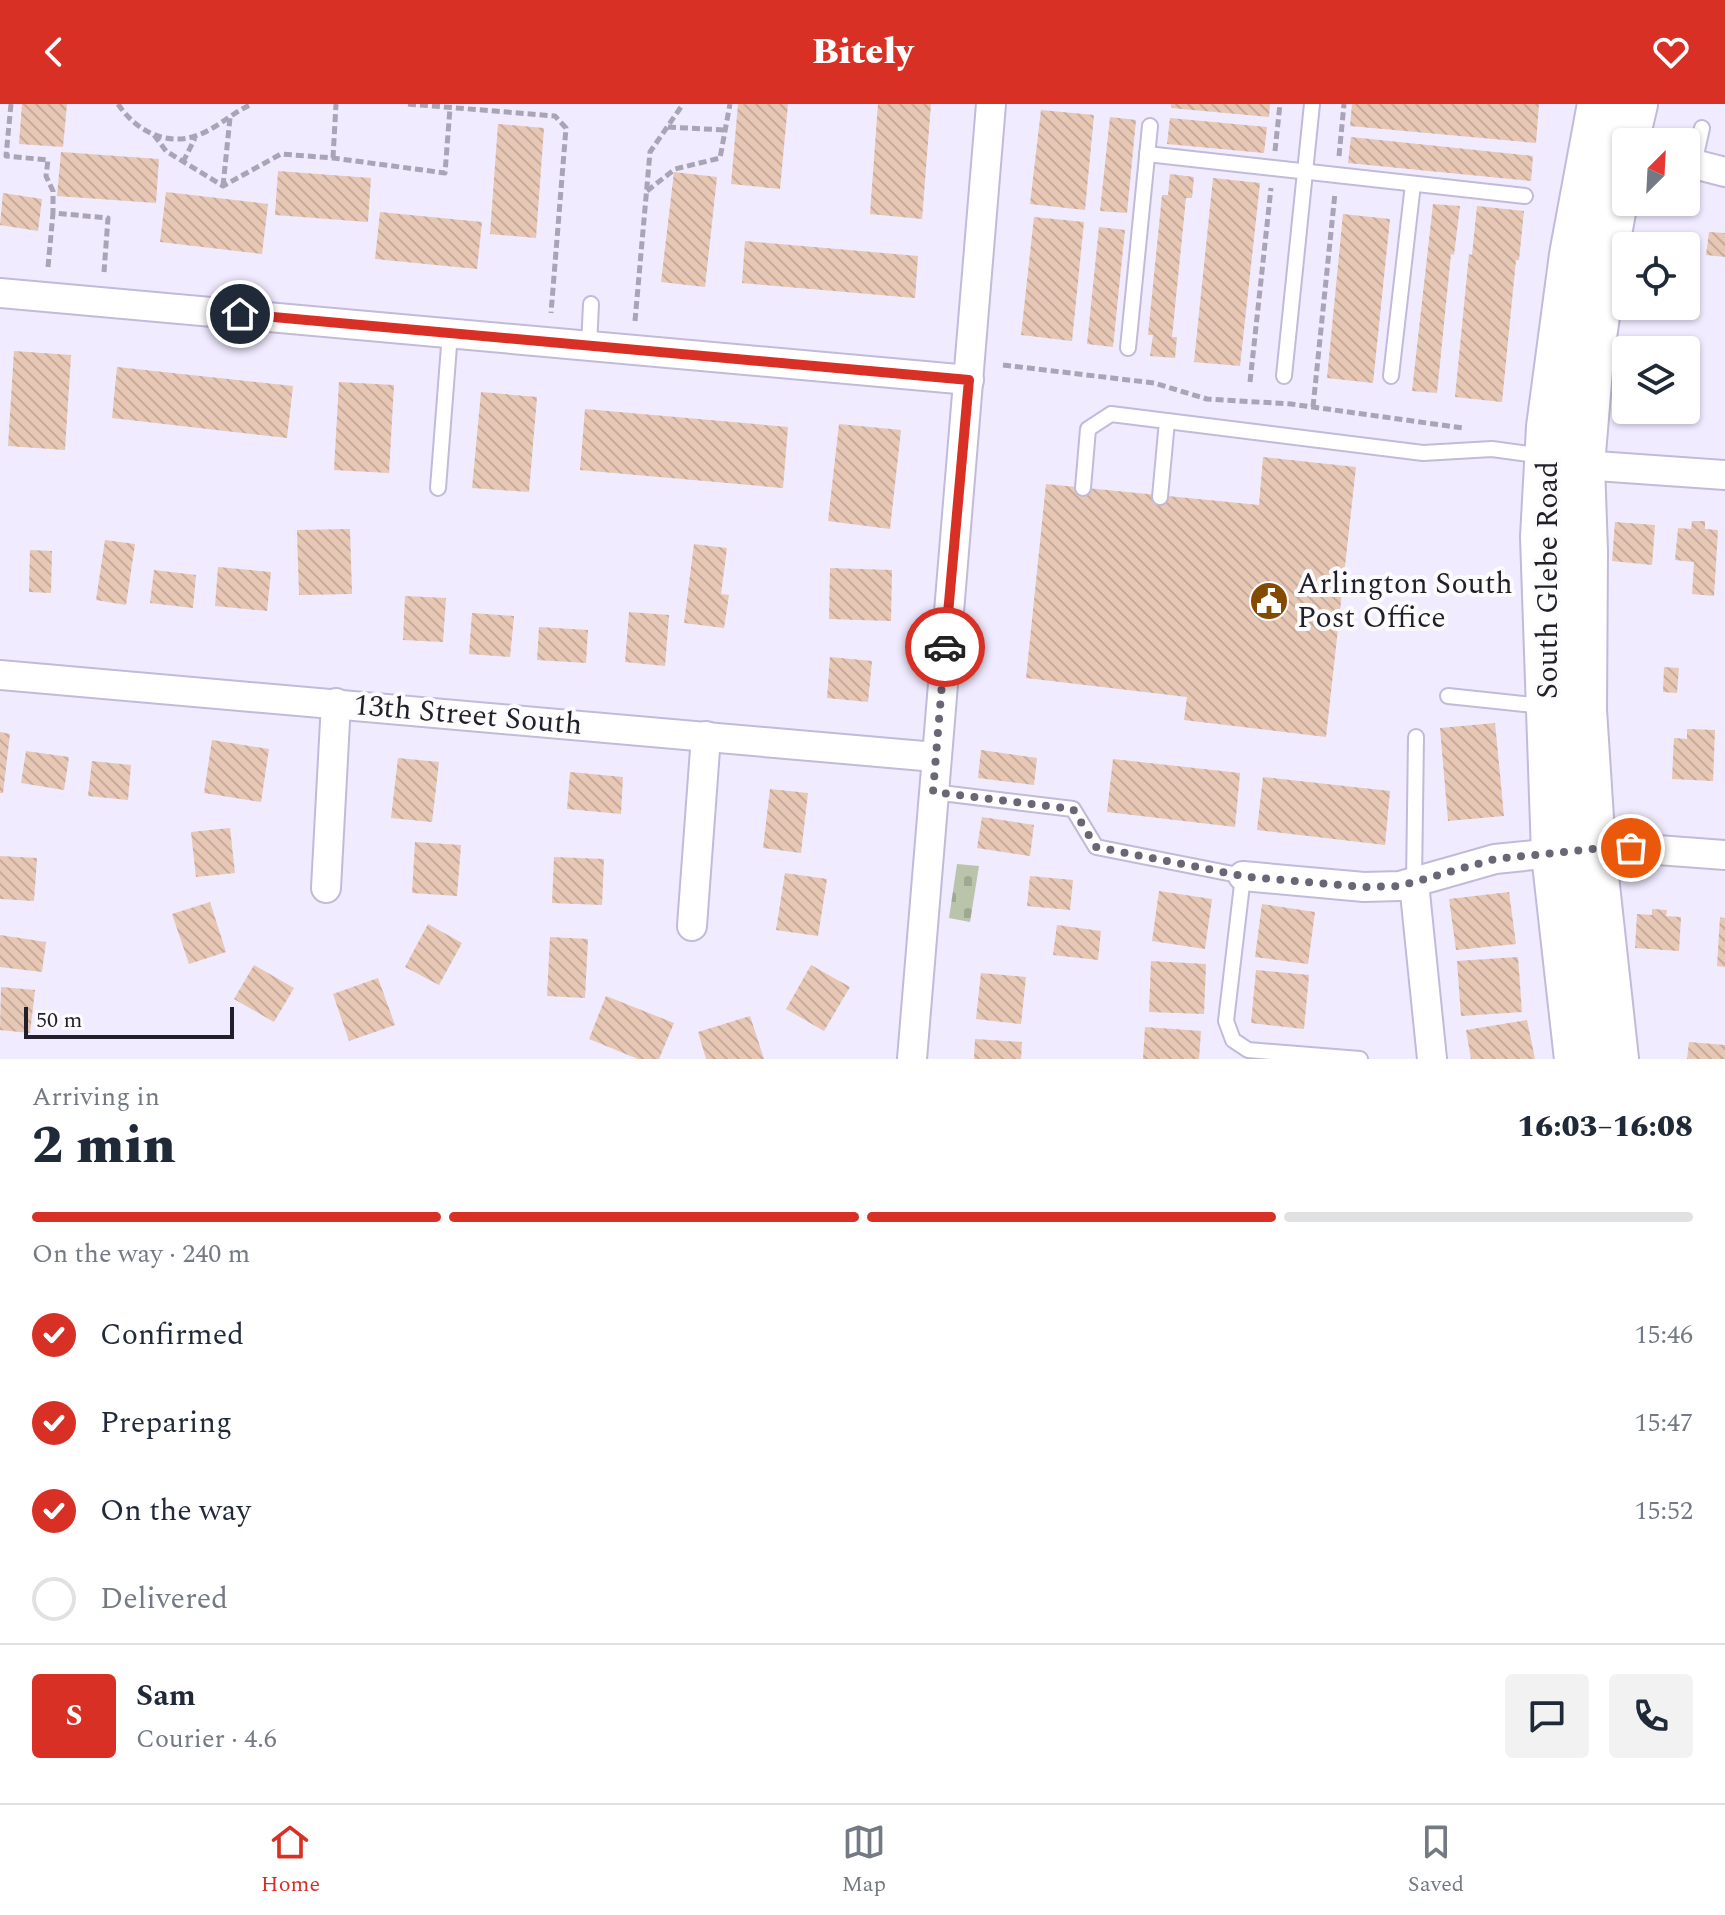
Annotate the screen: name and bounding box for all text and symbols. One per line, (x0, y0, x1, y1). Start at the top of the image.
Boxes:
text: Bitely (812, 25, 913, 80)
icon: back (32, 30, 76, 74)
icon: heart (1649, 30, 1693, 74)
north arrow (1612, 128, 1700, 216)
map controls (1612, 128, 1700, 424)
button: locate (1612, 232, 1700, 320)
pin (206, 280, 274, 348)
icon: home (218, 292, 262, 336)
button: layers (1612, 336, 1700, 424)
street label: South Glebe Road (1525, 461, 1571, 699)
place label: Arlington South Post Office (1297, 561, 1513, 641)
public building icon: Arlington South Post Office (1248, 580, 1290, 622)
courier (905, 607, 985, 687)
icon: car (923, 625, 967, 669)
street label: 13th Street South (352, 682, 584, 748)
pin (1597, 814, 1665, 882)
icon: bag (1609, 826, 1653, 870)
scale bar (24, 1003, 234, 1039)
text: 50 m (36, 1004, 82, 1037)
text: Arriving in (32, 1077, 160, 1117)
text: 16:03–16:08 (1517, 1104, 1693, 1150)
text: 2 min (32, 1107, 176, 1186)
text: On the way · 240 m (32, 1234, 250, 1274)
text: Confirmed (100, 1312, 244, 1358)
icon: check (32, 1313, 76, 1357)
text: 15:46 (1634, 1315, 1693, 1355)
text: Preparing (100, 1400, 232, 1446)
icon: check (32, 1401, 76, 1445)
text: 15:47 (1634, 1403, 1693, 1443)
text: On the way (100, 1488, 251, 1534)
icon: check (32, 1489, 76, 1533)
text: 15:52 (1634, 1491, 1693, 1531)
text: Delivered (100, 1576, 228, 1622)
text: Sam (136, 1673, 196, 1719)
button: chat (1505, 1674, 1589, 1758)
button: phone (1609, 1674, 1693, 1758)
text: S (65, 1693, 83, 1739)
text: Courier · 4.6 (136, 1719, 277, 1759)
tab: Home (261, 1820, 320, 1901)
tab: Map (842, 1820, 886, 1901)
tab: Saved (1408, 1820, 1464, 1901)

